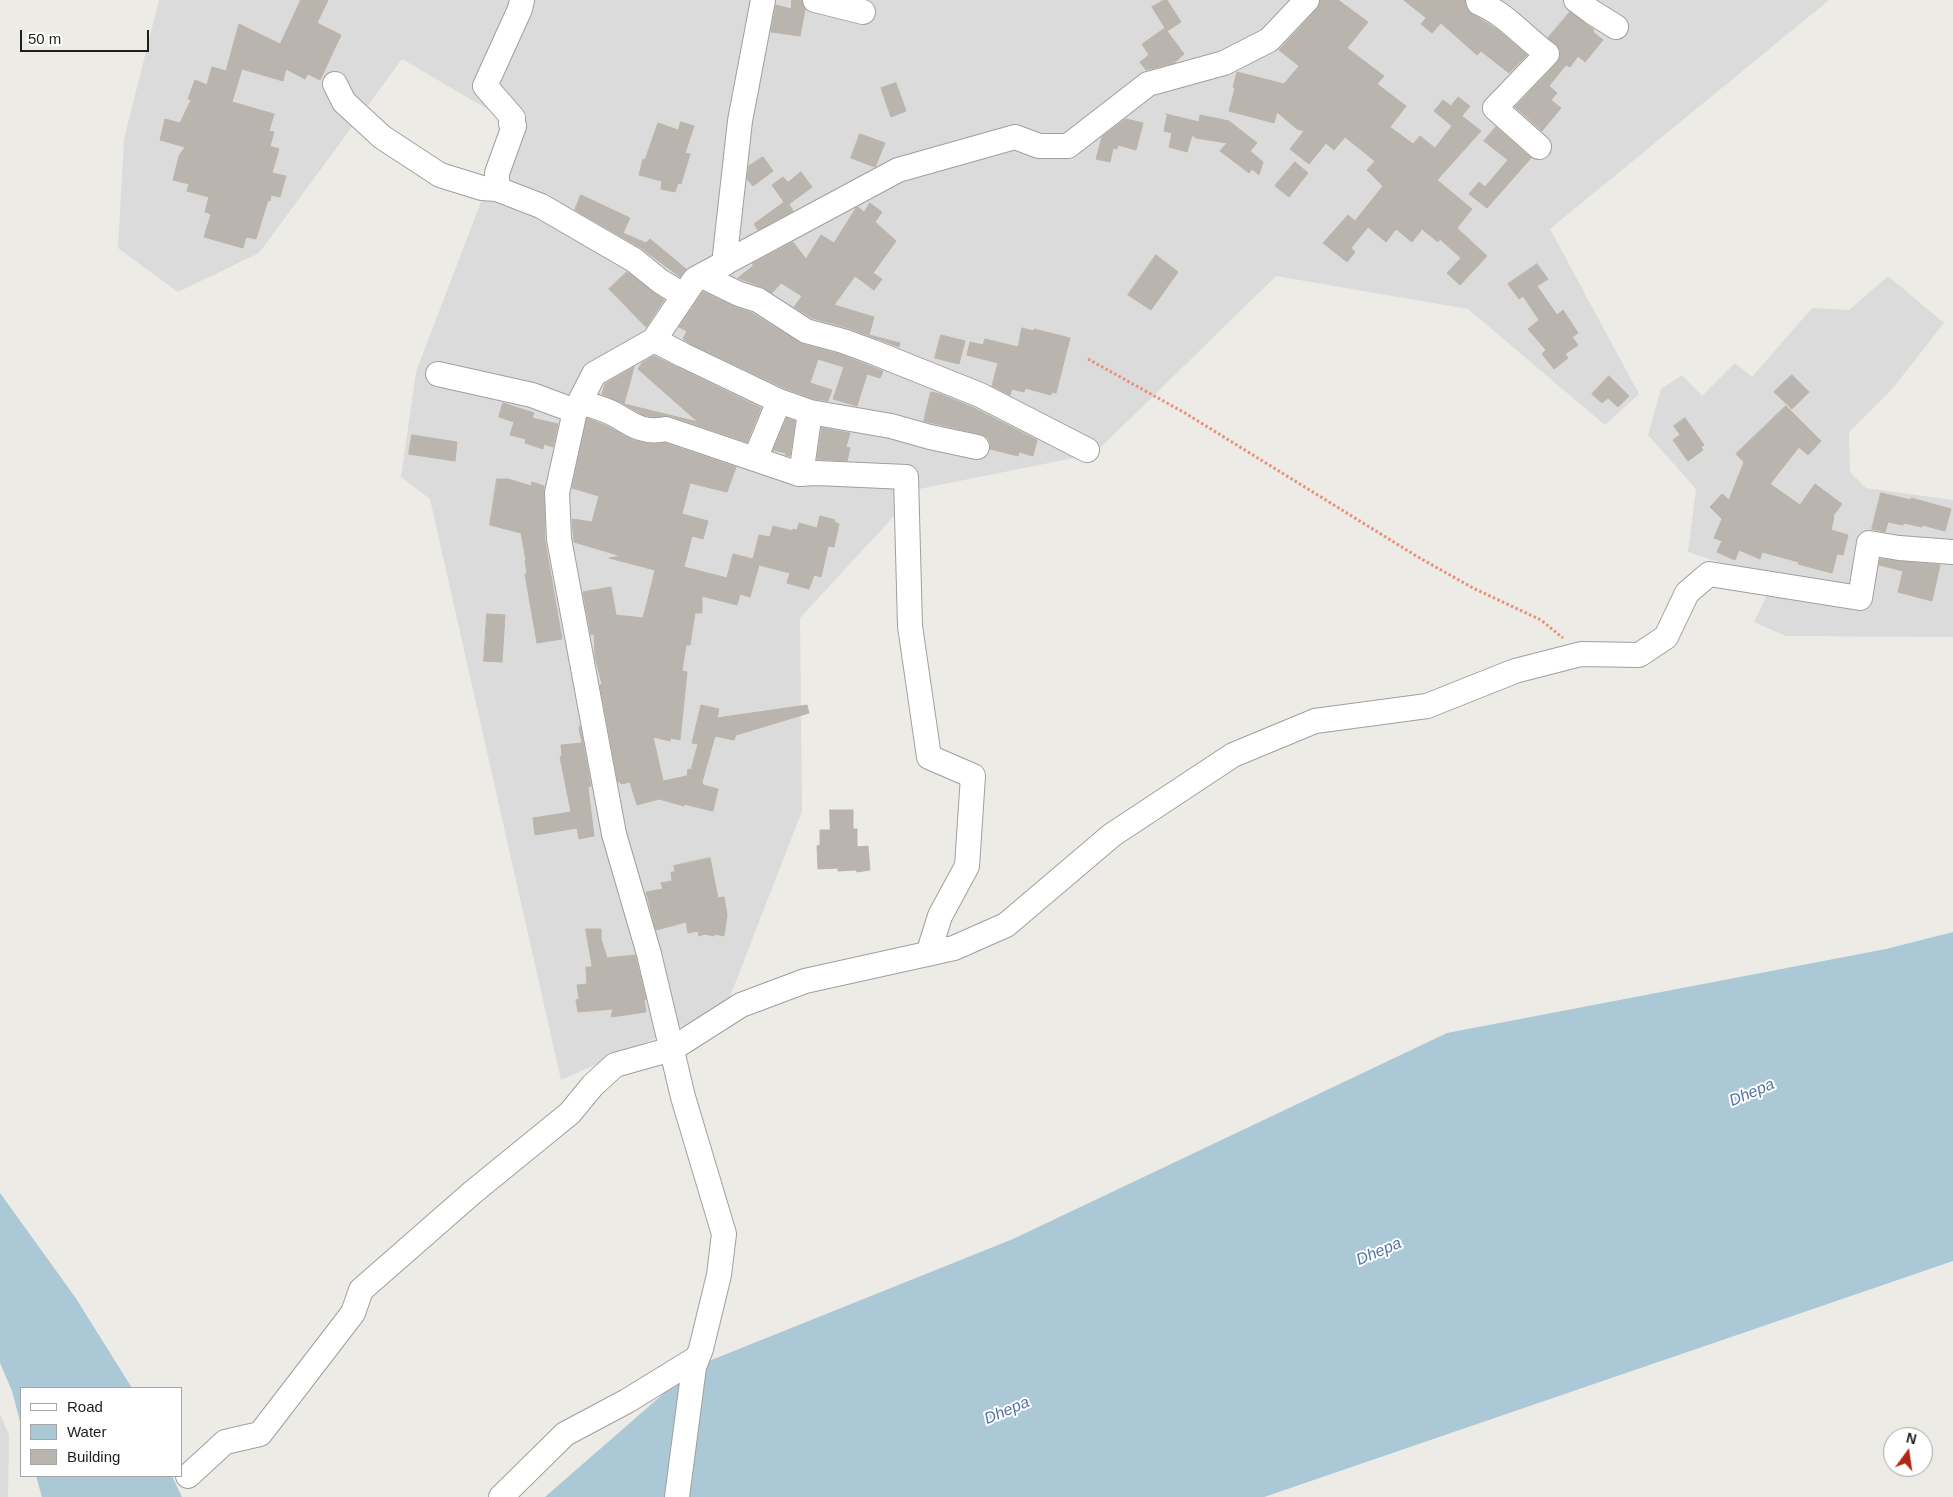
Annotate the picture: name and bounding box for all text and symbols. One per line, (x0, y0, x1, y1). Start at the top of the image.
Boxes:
scale bar (22, 20, 151, 52)
text: 50 m (28, 30, 61, 47)
water label: Dhepa (1727, 1075, 1777, 1111)
water label: Dhepa (1354, 1234, 1404, 1270)
legend (20, 1387, 182, 1477)
water label: Dhepa (982, 1393, 1032, 1429)
text: Road (67, 1398, 103, 1415)
text: Water (67, 1423, 106, 1440)
north arrow (1883, 1427, 1933, 1477)
text: N (1905, 1429, 1918, 1447)
text: Building (67, 1448, 120, 1465)

